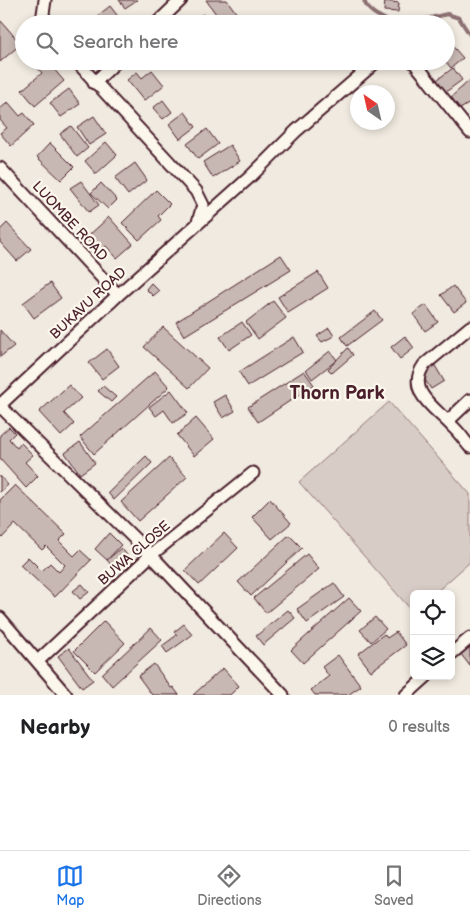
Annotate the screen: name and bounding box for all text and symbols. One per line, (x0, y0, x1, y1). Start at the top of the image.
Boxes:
search box (15, 15, 455, 70)
icon: search (33, 29, 61, 57)
text: Search here (73, 31, 178, 54)
north arrow (350, 85, 395, 130)
street label: LUOMBE ROAD (29, 178, 111, 264)
street label: BUKAVU ROAD (46, 263, 130, 343)
district label: Thorn Park (290, 382, 384, 405)
street label: BUWA CLOSE (95, 517, 173, 589)
map controls (410, 590, 455, 680)
button: locate (410, 590, 455, 635)
button: layers (410, 635, 455, 680)
text: Nearby (20, 715, 90, 740)
text: 0 results (388, 718, 450, 737)
tab: Map (56, 862, 85, 909)
tab: Directions (197, 862, 262, 909)
tab: Saved (374, 862, 414, 909)

